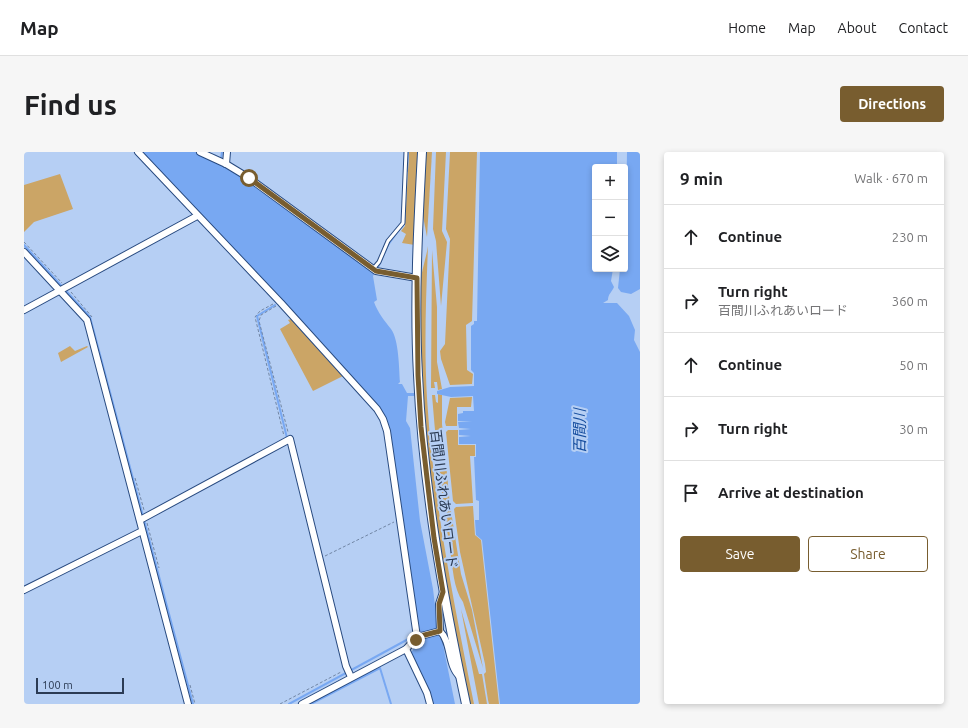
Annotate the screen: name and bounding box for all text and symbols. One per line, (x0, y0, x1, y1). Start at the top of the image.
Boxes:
text: Map (20, 17, 59, 39)
text: Home (728, 20, 766, 36)
text: Map (788, 20, 816, 36)
text: About (838, 20, 877, 36)
text: Contact (899, 20, 948, 36)
button: Directions (840, 86, 944, 122)
text: Find us (24, 89, 117, 120)
map controls (592, 164, 628, 272)
button: + (592, 164, 628, 200)
route start (240, 169, 258, 187)
text: 9 min (680, 169, 723, 188)
text: Walk · 670 m (854, 171, 928, 185)
button: − (592, 200, 628, 236)
icon: ahead (680, 226, 702, 248)
text: Continue (718, 228, 782, 245)
text: 230 m (892, 230, 928, 244)
button: layers (592, 236, 628, 272)
text: Turn right (718, 283, 788, 300)
icon: right (680, 290, 702, 312)
text: 360 m (892, 294, 928, 308)
text: 百間川ふれあいロード (718, 303, 848, 317)
icon: ahead (680, 354, 702, 376)
text: Continue (718, 356, 782, 373)
text: 50 m (899, 358, 928, 372)
water label: 百間川 (571, 407, 588, 454)
icon: right (680, 418, 702, 440)
text: Turn right (718, 420, 788, 437)
text: 30 m (899, 422, 928, 436)
street label: 百間川ふれあいロード (428, 429, 460, 569)
icon: arrive (680, 482, 702, 504)
text: Arrive at destination (718, 484, 864, 501)
button: Save (680, 536, 800, 572)
button: Share (808, 536, 928, 572)
route end (407, 631, 425, 649)
scale bar (36, 676, 124, 695)
text: 100 m (42, 679, 73, 691)

